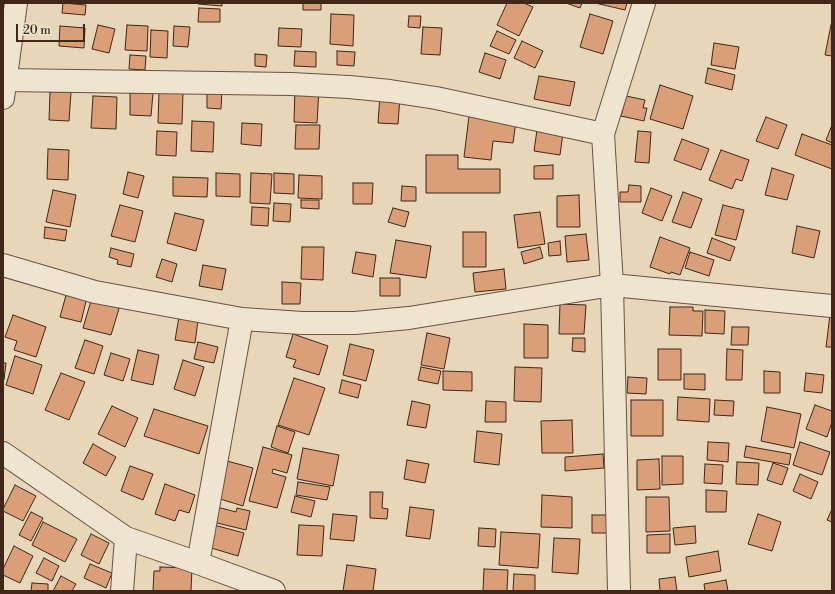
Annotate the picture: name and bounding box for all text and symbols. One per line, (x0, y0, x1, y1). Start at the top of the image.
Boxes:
scale bar (18, 16, 87, 42)
text: 20 m (23, 23, 51, 38)

